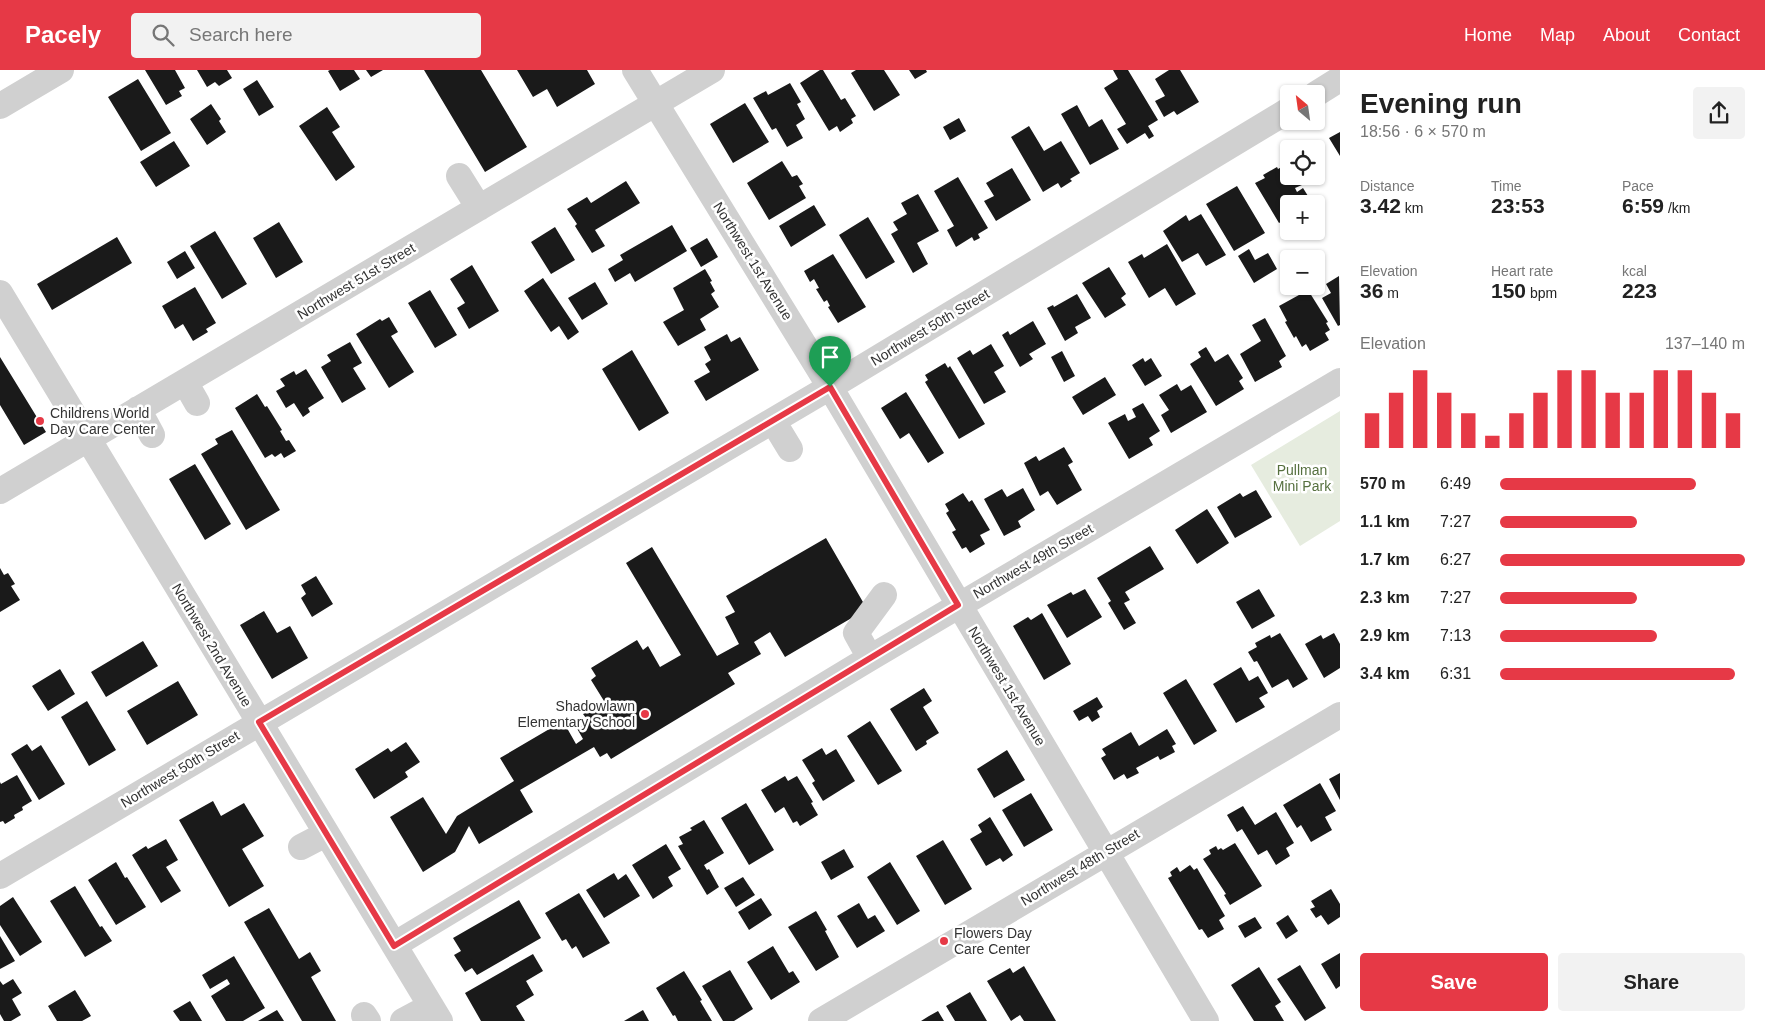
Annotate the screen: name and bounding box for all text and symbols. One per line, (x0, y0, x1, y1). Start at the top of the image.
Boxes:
search box (131, 13, 481, 58)
text: Pacely (25, 21, 101, 48)
icon: search (149, 21, 177, 49)
text: Search here (189, 24, 293, 45)
text: Home (1464, 25, 1512, 45)
text: Map (1540, 25, 1575, 45)
text: About (1603, 25, 1650, 45)
text: Contact (1678, 25, 1740, 45)
north arrow (1280, 85, 1325, 130)
map controls (1280, 85, 1325, 295)
button: share (1693, 87, 1745, 139)
text: Evening run (1360, 88, 1522, 119)
text: 18:56 · 6 × 570 m (1360, 123, 1486, 140)
button: locate (1280, 140, 1325, 185)
text: Distance (1360, 178, 1414, 194)
text: Time (1491, 178, 1522, 194)
text: Pace (1622, 178, 1654, 194)
text: 3.42 (1360, 194, 1401, 217)
text: 23:53 (1491, 194, 1545, 217)
text: 6:59 (1622, 194, 1664, 217)
button: + (1280, 195, 1325, 240)
street label: Northwest 1st Avenue (710, 199, 796, 323)
text: km (1401, 200, 1423, 216)
text: /km (1664, 200, 1690, 216)
street label: Northwest 51st Street (294, 239, 418, 323)
button: − (1280, 250, 1325, 295)
text: Elevation (1360, 263, 1418, 279)
text: Heart rate (1491, 263, 1553, 279)
text: kcal (1622, 263, 1647, 279)
text: 36 (1360, 279, 1383, 302)
text: 150 (1491, 279, 1526, 302)
text: 223 (1622, 279, 1657, 302)
street label: Northwest 50th Street (868, 285, 992, 369)
text: m (1383, 285, 1399, 301)
text: bpm (1526, 285, 1557, 301)
text: Elevation (1360, 335, 1426, 352)
text: 137–140 m (1665, 335, 1745, 352)
pin (809, 336, 851, 387)
icon: arrive (816, 343, 844, 371)
place label: Childrens World Day Care Center (50, 405, 155, 437)
marker: Childrens World Day Care Center (34, 415, 46, 427)
park label: Pullman Mini Park (1273, 462, 1332, 494)
text: 570 m (1360, 475, 1405, 492)
text: 6:49 (1440, 475, 1471, 492)
text: 1.1 km (1360, 513, 1410, 530)
text: 7:27 (1440, 513, 1471, 530)
street label: Northwest 49th Street (970, 520, 1096, 602)
text: 1.7 km (1360, 551, 1410, 568)
text: 6:27 (1440, 551, 1471, 568)
street label: Northwest 2nd Avenue (169, 581, 255, 710)
text: 2.3 km (1360, 589, 1410, 606)
text: 7:27 (1440, 589, 1471, 606)
street label: Northwest 1st Avenue (965, 624, 1049, 749)
text: 2.9 km (1360, 627, 1410, 644)
text: 7:13 (1440, 627, 1471, 644)
text: 3.4 km (1360, 665, 1410, 682)
text: 6:31 (1440, 665, 1471, 682)
place label: Shadowlawn Elementary School (517, 698, 635, 730)
marker: Shadowlawn Elementary School (639, 708, 651, 720)
street label: Northwest 50th Street (118, 727, 242, 811)
street label: Northwest 48th Street (1018, 825, 1142, 909)
place label: Flowers Day Care Center (954, 925, 1032, 957)
marker: Flowers Day Care Center (938, 935, 950, 947)
button: Save (1360, 953, 1548, 1011)
button: Share (1558, 953, 1745, 1011)

